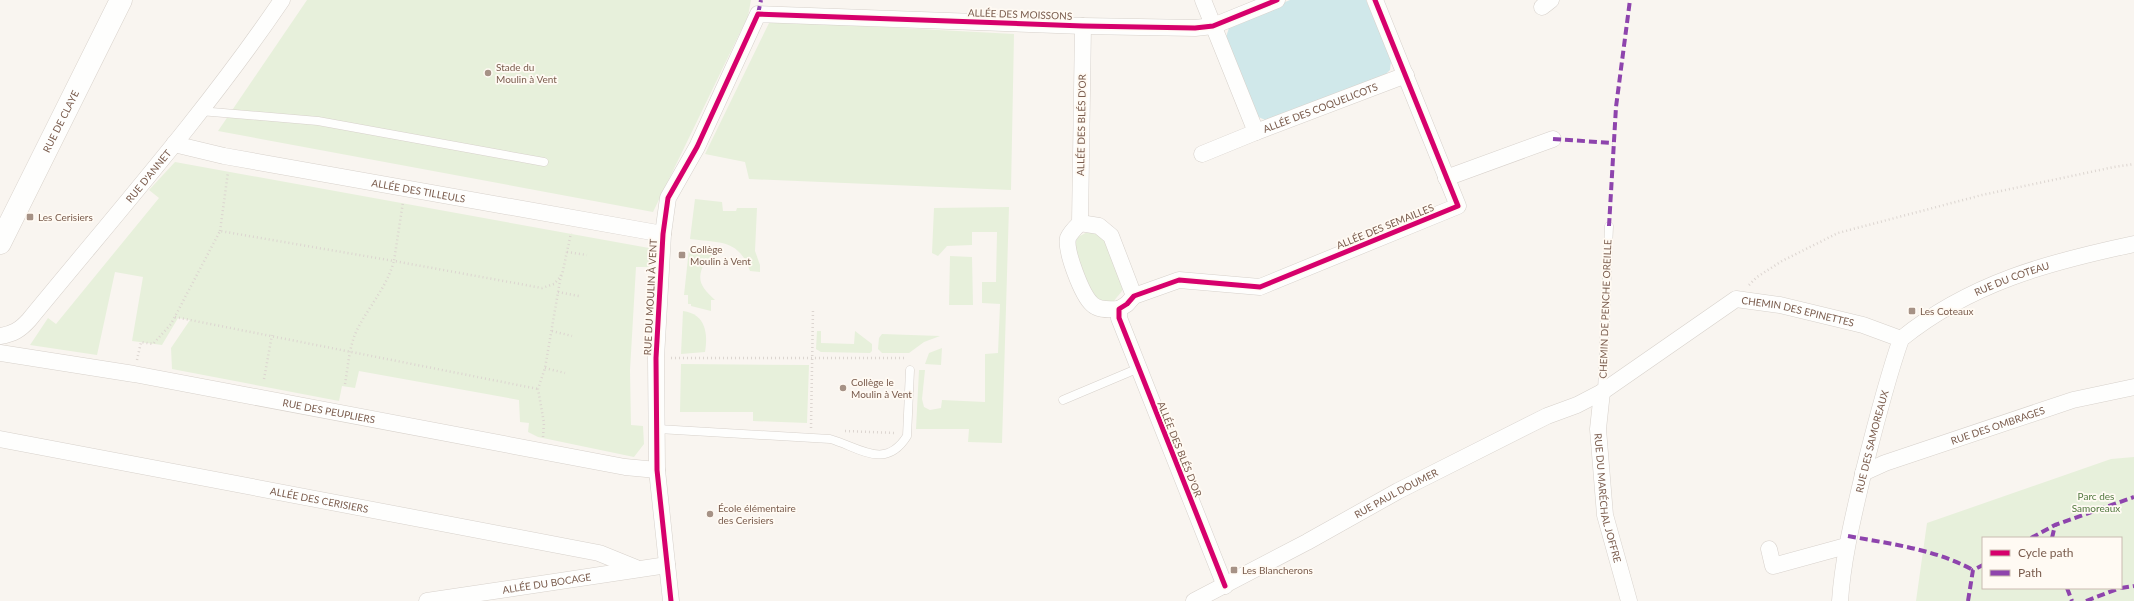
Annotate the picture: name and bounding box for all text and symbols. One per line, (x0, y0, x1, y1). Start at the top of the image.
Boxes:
street label: ALLÉE DES MOISSONS (968, 6, 1072, 22)
place label: Stade du Moulin à Vent (496, 61, 557, 85)
marker: Stade du Moulin à Vent (483, 68, 493, 78)
street label: ALLÉE DES BLÉS D'OR (1074, 73, 1088, 176)
street label: ALLÉE DES COQUELICOTS (1261, 80, 1379, 135)
street label: RUE DE CLAYE (40, 88, 81, 154)
street label: RUE D'ANNET (123, 147, 174, 205)
street label: ALLÉE DES TILLEULS (371, 176, 466, 205)
street label: ALLÉE DES SEMAILLES (1335, 201, 1435, 251)
place label: Les Cerisiers (38, 211, 93, 223)
marker: Les Cerisiers (25, 212, 35, 222)
street label: RUE DU MOULIN À VENT (641, 238, 659, 356)
street label: CHEMIN DE PENCHE OREILLE (1597, 239, 1613, 379)
place label: Collège Moulin à Vent (690, 243, 751, 267)
marker: Collège Moulin à Vent (677, 250, 687, 260)
street label: RUE DU COTEAU (1972, 259, 2051, 298)
street label: CHEMIN DES EPINETTES (1741, 294, 1855, 329)
place label: Les Coteaux (1920, 305, 1973, 317)
marker: Les Coteaux (1907, 306, 1917, 316)
place label: Collège le Moulin à Vent (851, 376, 912, 400)
marker: Collège le Moulin à Vent (838, 383, 848, 393)
street label: RUE DES SAMOREAUX (1853, 388, 1891, 494)
street label: RUE DES PEUPLIERS (282, 396, 376, 426)
street label: ALLÉE DES BLÉS D'OR (1155, 400, 1205, 499)
street label: RUE DES OMBRAGES (1949, 404, 2046, 447)
street label: RUE DU MARÉCHAL JOFFRE (1592, 433, 1624, 564)
street label: RUE PAUL DOUMER (1352, 466, 1440, 520)
street label: ALLÉE DES CERISIERS (269, 485, 369, 515)
park label: Parc des Samoreaux (2072, 490, 2120, 514)
place label: École élémentaire des Cerisiers (718, 502, 796, 526)
marker: École élémentaire des Cerisiers (705, 509, 715, 519)
legend (1982, 537, 2122, 589)
text: Cycle path (2018, 545, 2073, 560)
place label: Les Blancherons (1242, 564, 1313, 576)
marker: Les Blancherons (1229, 565, 1239, 575)
text: Path (2018, 565, 2042, 580)
street label: ALLÉE DU BOCAGE (501, 570, 592, 596)

